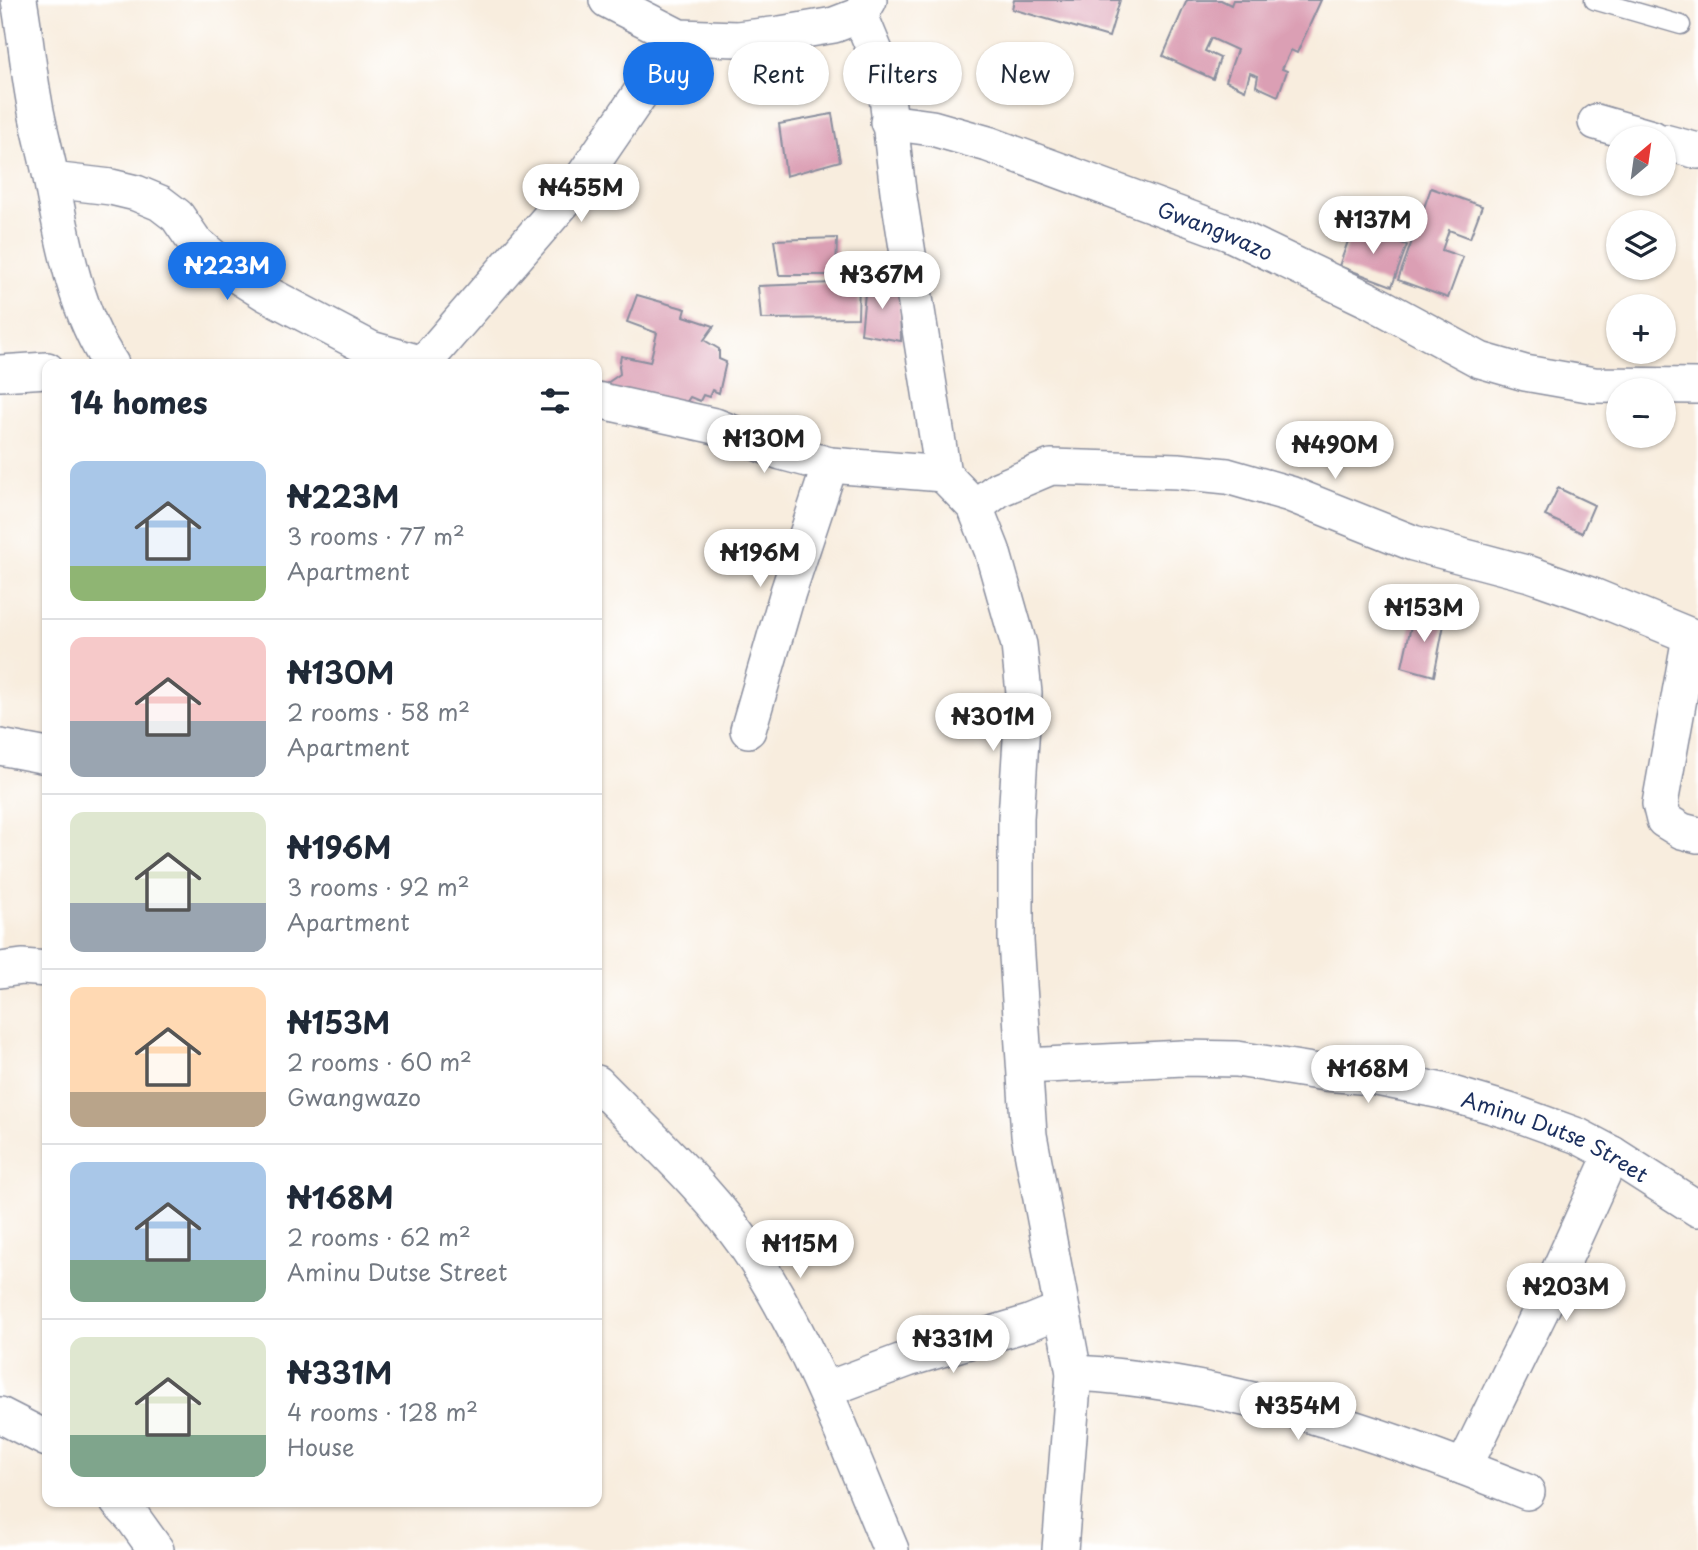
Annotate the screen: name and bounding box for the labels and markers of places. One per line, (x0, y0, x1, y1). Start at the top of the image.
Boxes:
pin: ₦455M (532, 164, 630, 224)
pin: ₦137M (1324, 196, 1422, 256)
pin: ₦223M (178, 243, 276, 302)
pin: ₦367M (833, 252, 931, 311)
pin: ₦130M (715, 416, 813, 475)
pin: ₦490M (1286, 421, 1384, 481)
pin: ₦196M (711, 530, 809, 589)
pin: ₦153M (1375, 584, 1473, 644)
pin: ₦301M (944, 694, 1042, 753)
pin: ₦168M (1319, 1046, 1417, 1105)
pin: ₦115M (751, 1220, 849, 1280)
pin: ₦203M (1517, 1264, 1615, 1323)
pin: ₦331M (904, 1316, 1002, 1375)
pin: ₦354M (1249, 1382, 1347, 1442)

